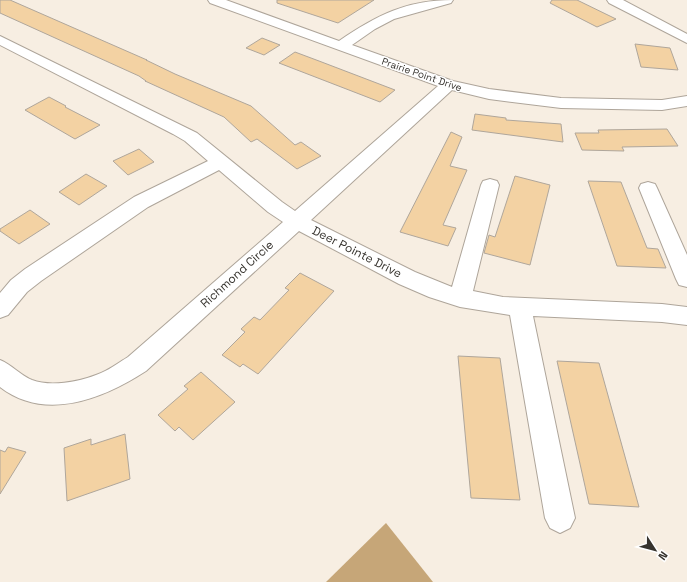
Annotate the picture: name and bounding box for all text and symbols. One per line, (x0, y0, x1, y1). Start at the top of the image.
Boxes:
street label: Prairie Point Drive (380, 55, 464, 94)
street label: Deer Pointe Drive (309, 222, 405, 282)
street label: Richmond Circle (197, 237, 277, 311)
north arrow (635, 530, 675, 570)
text: N (655, 549, 671, 563)

